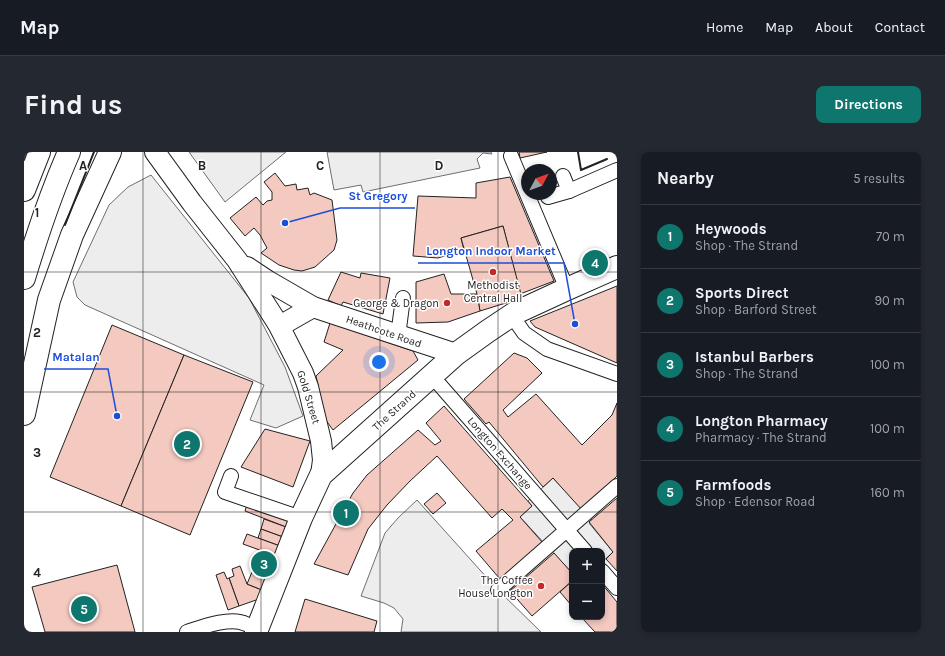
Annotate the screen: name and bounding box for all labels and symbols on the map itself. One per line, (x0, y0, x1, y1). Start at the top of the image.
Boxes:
text: A (79, 158, 87, 173)
text: B (198, 158, 206, 173)
text: C (316, 158, 324, 173)
text: D (435, 158, 444, 173)
north arrow (521, 164, 557, 200)
callout: St Gregory (340, 184, 415, 208)
text: St Gregory (348, 189, 408, 203)
text: 1 (35, 205, 39, 220)
callout: Longton Indoor Market (418, 239, 564, 263)
text: Longton Indoor Market (426, 244, 556, 258)
pin: 4 (582, 248, 608, 278)
marker: Methodist Central Hall (488, 267, 498, 277)
place label: Methodist Central Hall (464, 279, 522, 305)
place label: George & Dragon (353, 297, 439, 310)
marker: George & Dragon (442, 298, 452, 308)
street label: Heathcote Road (344, 312, 423, 351)
text: 2 (33, 325, 41, 340)
callout: Matalan (44, 345, 108, 369)
text: Matalan (52, 350, 100, 364)
your location (369, 352, 389, 372)
street label: Gold Street (294, 369, 323, 426)
street label: The Strand (370, 387, 419, 433)
street label: Longton Exchange (465, 414, 535, 493)
pin: 2 (174, 429, 200, 459)
text: 3 (33, 445, 41, 460)
pin: 1 (333, 498, 359, 528)
pin: 3 (251, 549, 277, 579)
text: 4 (33, 565, 41, 580)
place label: The Coffee House Longton (458, 574, 533, 600)
marker: The Coffee House Longton (536, 581, 546, 591)
pin: 5 (71, 594, 97, 624)

